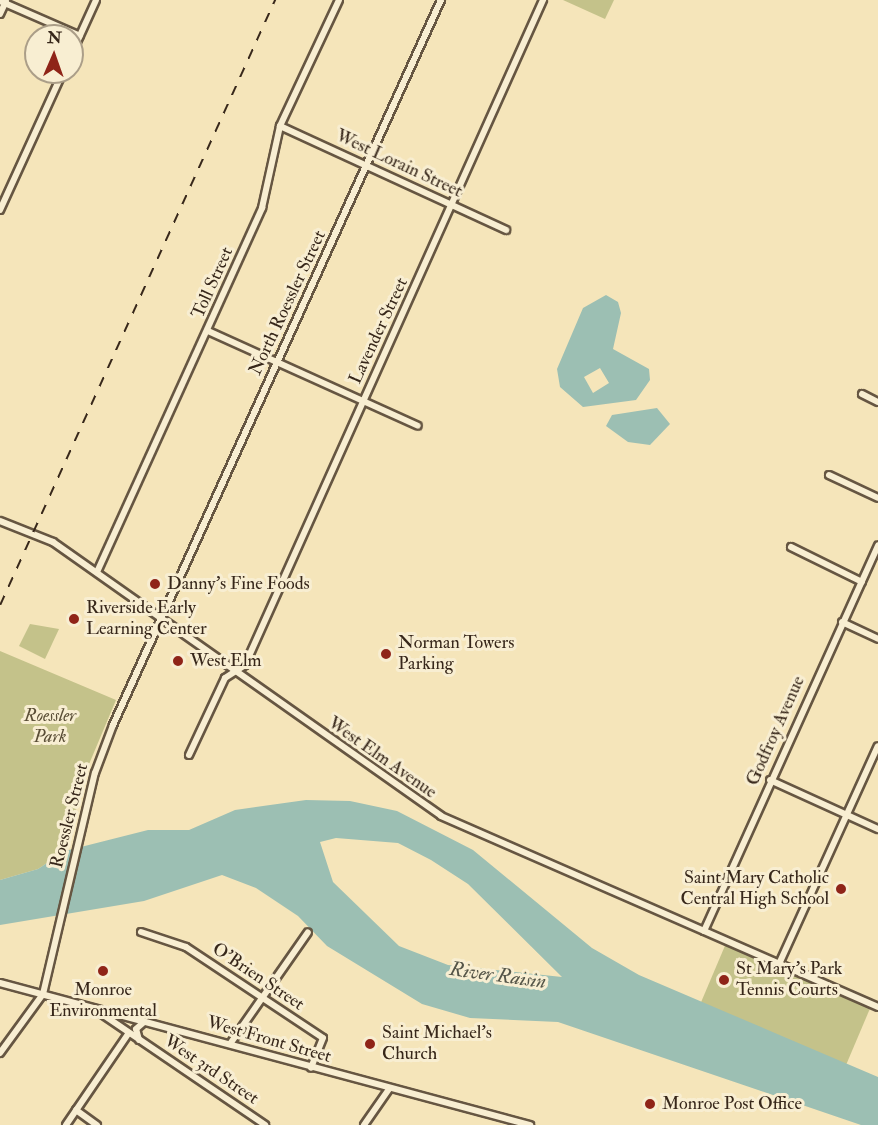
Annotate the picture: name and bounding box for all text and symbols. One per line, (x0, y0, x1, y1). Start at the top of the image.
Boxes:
north arrow (24, 24, 84, 84)
text: N (47, 28, 62, 48)
street label: West Lorain Street (332, 125, 466, 203)
street label: North Roessler Street (245, 227, 331, 379)
street label: Toll Street (188, 244, 238, 322)
street label: Lavender Street (345, 274, 413, 388)
place label: Danny's Fine Foods (167, 573, 310, 595)
marker: Danny's Fine Foods (148, 577, 162, 591)
place label: Riverside Early Learning Center (86, 598, 207, 640)
marker: Riverside Early Learning Center (67, 612, 81, 626)
place label: Norman Towers Parking (398, 633, 514, 676)
marker: Norman Towers Parking (379, 647, 393, 661)
place label: West Elm (190, 650, 262, 672)
marker: West Elm (171, 654, 185, 668)
street label: Godfroy Avenue (742, 673, 810, 789)
park label: Roessler Park (24, 706, 76, 748)
street label: West Elm Avenue (324, 713, 440, 803)
street label: Roessler Street (47, 761, 93, 871)
place label: Saint Mary Catholic Central High School (681, 868, 829, 910)
marker: Saint Mary Catholic Central High School (834, 882, 848, 896)
street label: O'Brien Street (208, 938, 308, 1016)
water label: River Raisin (448, 956, 548, 994)
place label: St Mary's Park Tennis Courts (736, 959, 842, 1002)
marker: Monroe Environmental (96, 964, 110, 978)
marker: St Mary's Park Tennis Courts (717, 973, 731, 987)
place label: Monroe Environmental (49, 980, 157, 1022)
street label: West Front Street (204, 1012, 334, 1068)
place label: Saint Michael's Church (382, 1023, 492, 1066)
street label: West 3rd Street (160, 1030, 262, 1110)
marker: Saint Michael's Church (363, 1037, 377, 1051)
place label: Monroe Post Office (662, 1093, 802, 1115)
marker: Monroe Post Office (643, 1097, 657, 1111)

